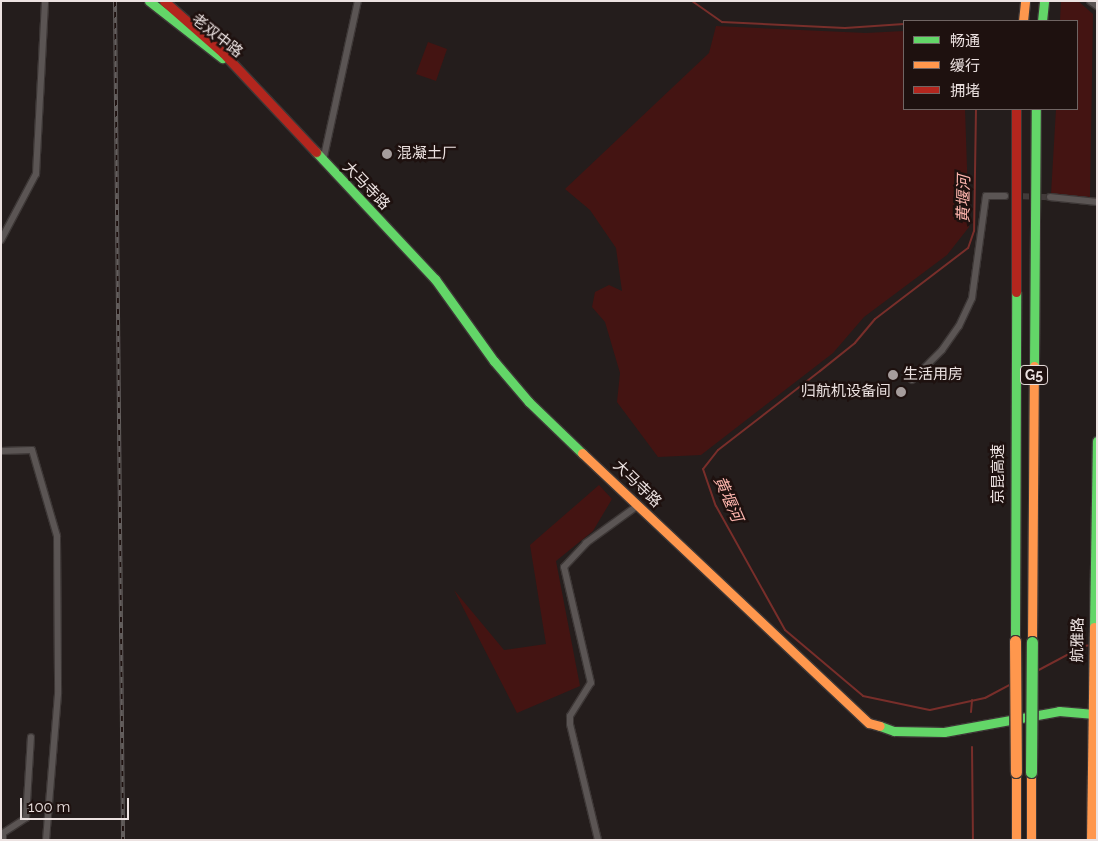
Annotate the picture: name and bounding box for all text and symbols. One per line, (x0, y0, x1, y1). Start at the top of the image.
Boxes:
street label: 老双中路 (188, 10, 246, 62)
legend (903, 20, 1078, 110)
text: 畅通 (950, 32, 980, 50)
text: 缓行 (950, 57, 980, 75)
text: 拥堵 (950, 82, 980, 100)
place label: 混凝土厂 (397, 145, 457, 163)
marker: 混凝土厂 (381, 148, 393, 160)
street label: 大马寺路 (339, 158, 393, 214)
water label: 黄堰河 (954, 175, 974, 223)
road number: G5 (1019, 364, 1049, 386)
place label: 生活用房 (903, 366, 963, 384)
marker: 生活用房 (887, 369, 899, 381)
place label: 归航机设备间 (801, 383, 891, 401)
marker: 归航机设备间 (895, 386, 907, 398)
street label: 京昆高速 (990, 444, 1008, 504)
street label: 大马寺路 (609, 457, 665, 511)
water label: 黄堰河 (709, 473, 747, 525)
street label: 航雅路 (1069, 617, 1087, 663)
scale bar (22, 788, 131, 820)
text: 100 m (28, 798, 70, 816)

